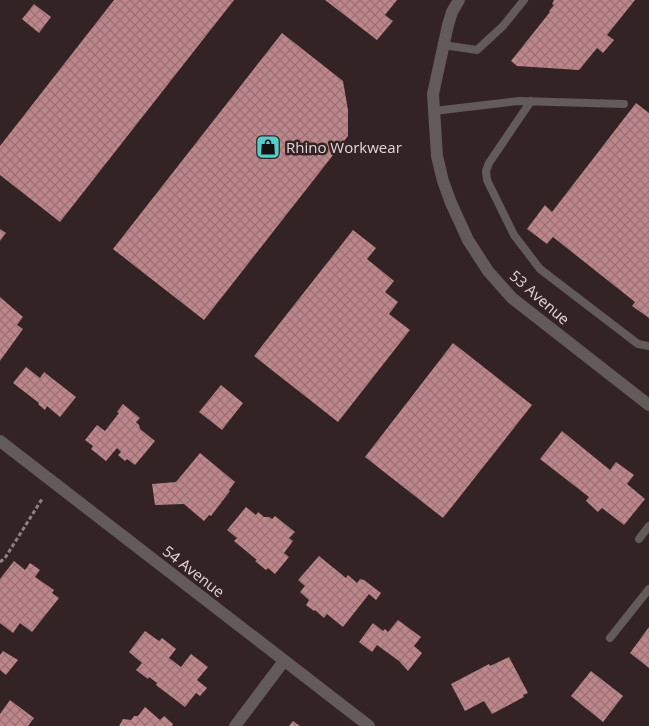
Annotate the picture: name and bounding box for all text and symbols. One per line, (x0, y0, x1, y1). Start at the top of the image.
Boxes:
shop icon: Rhino Workwear (255, 134, 281, 160)
place label: Rhino Workwear (286, 137, 402, 157)
street label: 53 Avenue (506, 265, 574, 329)
street label: 54 Avenue (159, 541, 229, 601)

